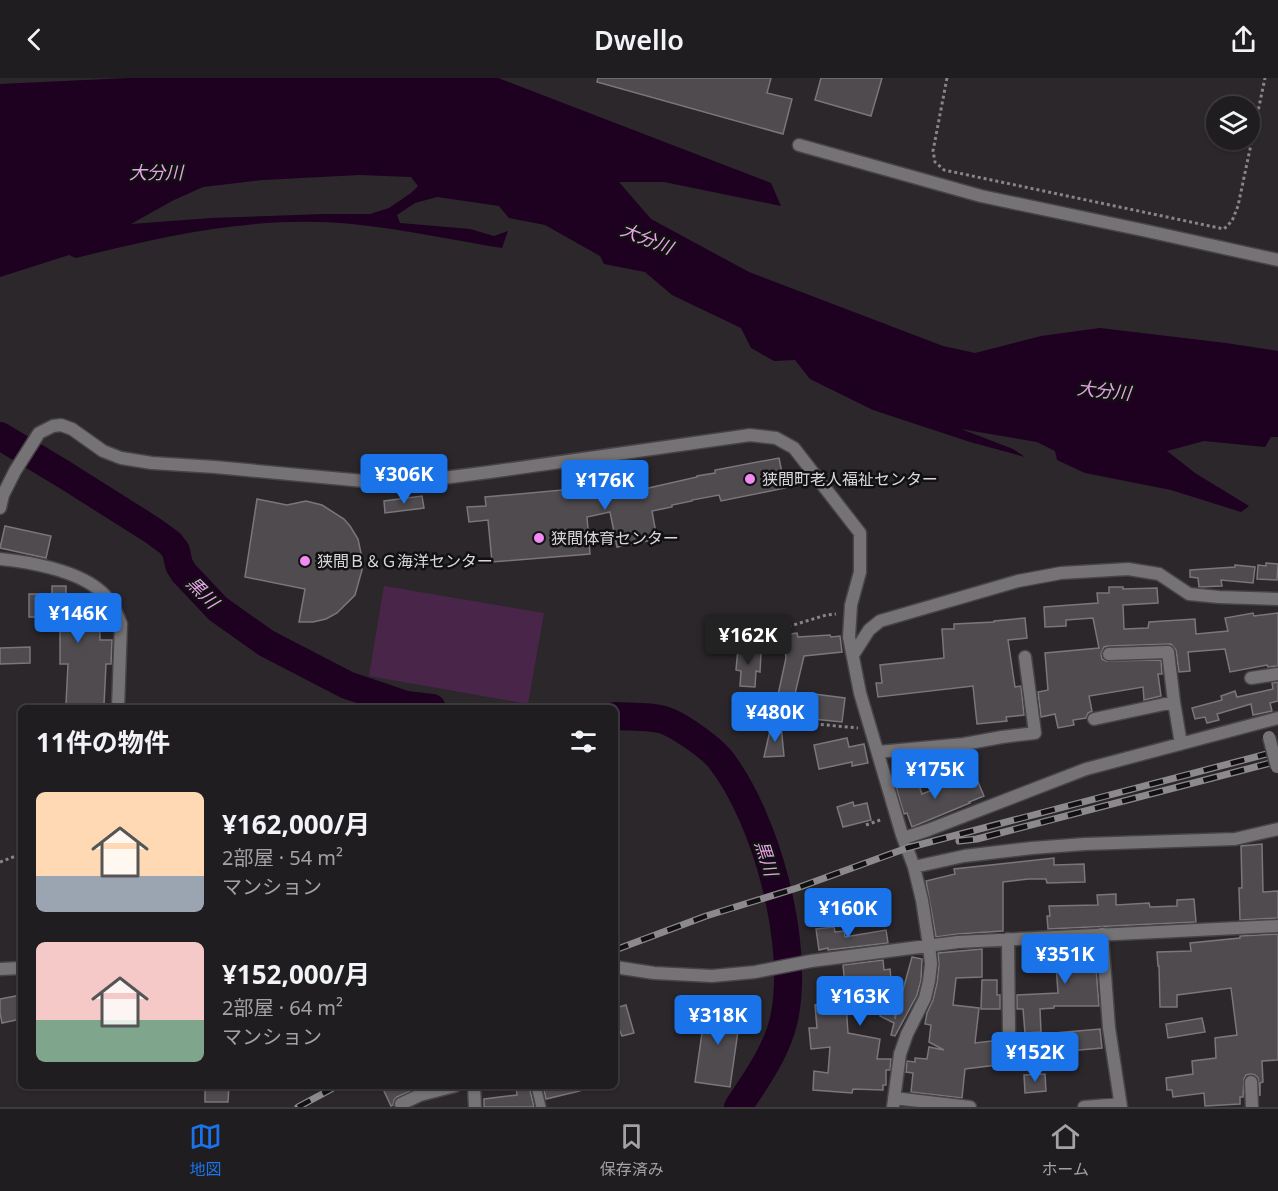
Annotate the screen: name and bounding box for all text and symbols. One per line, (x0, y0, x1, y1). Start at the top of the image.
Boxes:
text: Dwello (594, 21, 684, 58)
icon: back (18, 23, 51, 56)
icon: share (1227, 23, 1260, 56)
map controls (1206, 96, 1260, 150)
button: layers (1206, 96, 1260, 150)
water label: 大分川 (129, 160, 185, 184)
water label: 大分川 (617, 217, 678, 260)
water label: 大分川 (1076, 375, 1134, 405)
pin: ¥306K (362, 454, 446, 505)
text: ¥306K (374, 460, 434, 487)
pin: ¥176K (563, 460, 647, 511)
text: ¥176K (575, 466, 635, 493)
place label: 狭間町老人福祉センター (762, 468, 938, 490)
marker: 狭間町老人福祉センター (743, 472, 757, 486)
place label: 狭間体育センター (551, 527, 679, 549)
marker: 狭間体育センター (532, 531, 546, 545)
place label: 狭間Ｂ＆Ｇ海洋センター (317, 550, 493, 572)
marker: 狭間Ｂ＆Ｇ海洋センター (298, 554, 312, 568)
water label: 黒川 (182, 571, 226, 615)
pin: ¥146K (36, 593, 120, 644)
text: ¥146K (48, 599, 108, 626)
pin: ¥162K (706, 615, 790, 666)
text: ¥162K (718, 621, 778, 648)
pin: ¥480K (733, 692, 817, 743)
text: ¥480K (745, 698, 805, 725)
text: 11件の物件 (36, 724, 170, 760)
icon: filters (567, 725, 600, 758)
pin: ¥175K (893, 749, 977, 800)
text: ¥175K (905, 755, 965, 782)
text: ¥162,000/月 (222, 806, 370, 842)
icon: home (84, 816, 156, 888)
water label: 黒川 (750, 837, 785, 881)
text: 2部屋 · 54 m² (222, 844, 343, 871)
text: マンション (222, 873, 322, 900)
pin: ¥160K (806, 888, 890, 939)
text: ¥160K (818, 894, 878, 921)
pin: ¥351K (1023, 934, 1107, 985)
text: ¥351K (1035, 940, 1095, 967)
text: ¥152,000/月 (222, 956, 370, 992)
icon: home (84, 966, 156, 1038)
pin: ¥163K (818, 976, 902, 1027)
text: ¥163K (830, 982, 890, 1009)
text: 2部屋 · 64 m² (222, 994, 343, 1021)
pin: ¥318K (676, 995, 760, 1046)
text: ¥318K (688, 1001, 748, 1028)
text: マンション (222, 1023, 322, 1050)
pin: ¥152K (993, 1032, 1077, 1083)
text: ¥152K (1005, 1038, 1065, 1065)
tab: 地図 (189, 1120, 222, 1180)
tab: 保存済み (600, 1120, 664, 1180)
tab: ホーム (1042, 1120, 1089, 1180)

